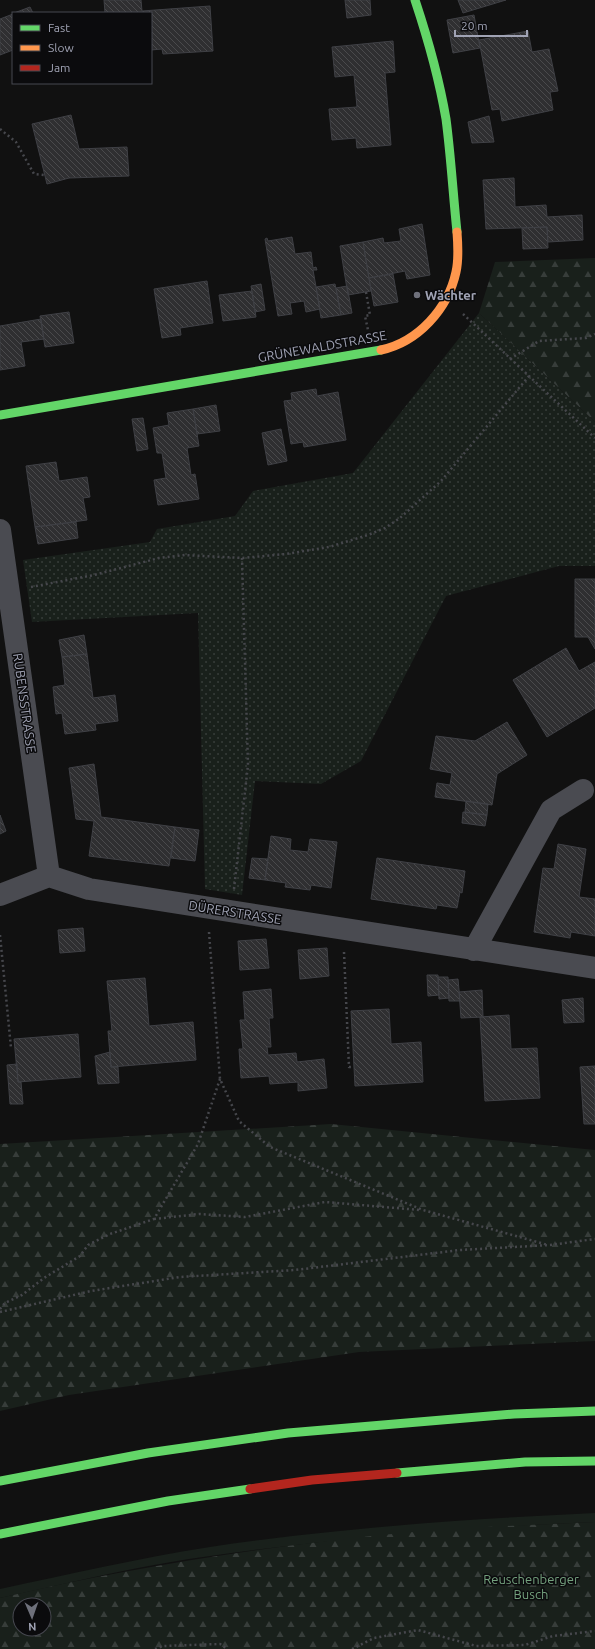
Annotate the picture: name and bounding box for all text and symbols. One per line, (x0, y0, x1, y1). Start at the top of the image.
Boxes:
legend (12, 12, 152, 84)
scale bar (455, 12, 527, 38)
text: 20 m (461, 19, 488, 32)
text: Fast (48, 21, 70, 34)
text: Slow (48, 41, 74, 54)
text: Jam (48, 61, 70, 74)
place label: Wächter (425, 288, 477, 302)
marker: Wächter (412, 290, 422, 300)
street label: GRÜNEWALDSTRASSE (256, 327, 387, 364)
street label: RUBENSSTRASSE (11, 652, 39, 754)
street label: DÜRERSTRASSE (188, 897, 282, 926)
park label: Reuschenberger Busch (483, 1572, 579, 1601)
north arrow (12, 1597, 52, 1637)
text: N (28, 1621, 37, 1633)

